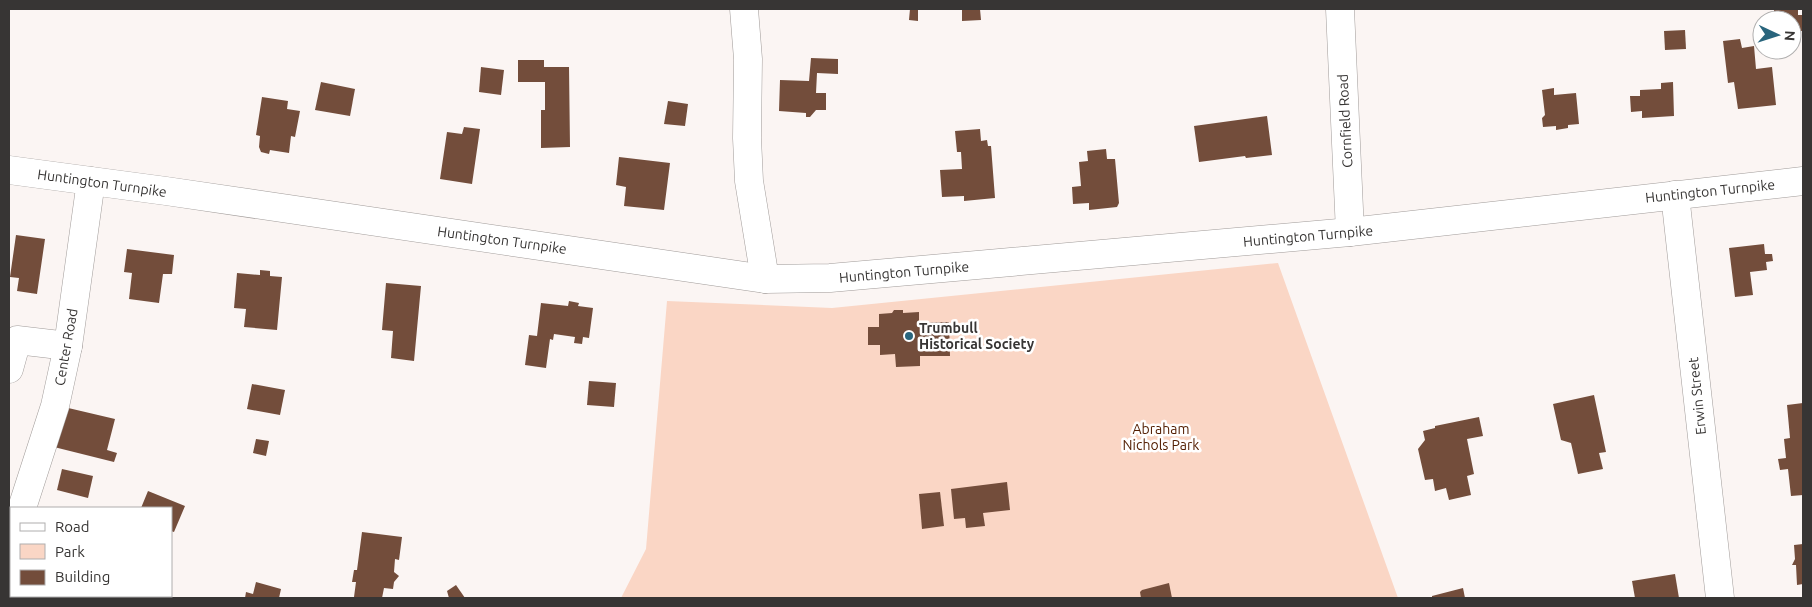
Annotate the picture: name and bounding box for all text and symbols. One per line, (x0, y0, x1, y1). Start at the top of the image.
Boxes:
north arrow (1752, 10, 1802, 60)
text: N (1782, 30, 1798, 42)
street label: Cornfield Road (1335, 74, 1355, 168)
street label: Huntington Turnpike (36, 166, 168, 200)
street label: Huntington Turnpike (1644, 176, 1776, 206)
street label: Huntington Turnpike (1242, 222, 1374, 250)
street label: Huntington Turnpike (436, 223, 568, 257)
street label: Huntington Turnpike (838, 258, 970, 286)
street label: Center Road (51, 307, 81, 387)
place label: Trumbull Historical Society (919, 320, 1035, 352)
marker: Trumbull Historical Society (903, 330, 915, 342)
street label: Erwin Street (1685, 356, 1709, 436)
park label: Abraham Nichols Park (1123, 421, 1199, 453)
legend (10, 507, 172, 597)
text: Road (55, 518, 90, 535)
text: Park (55, 543, 85, 560)
text: Building (55, 568, 110, 585)

